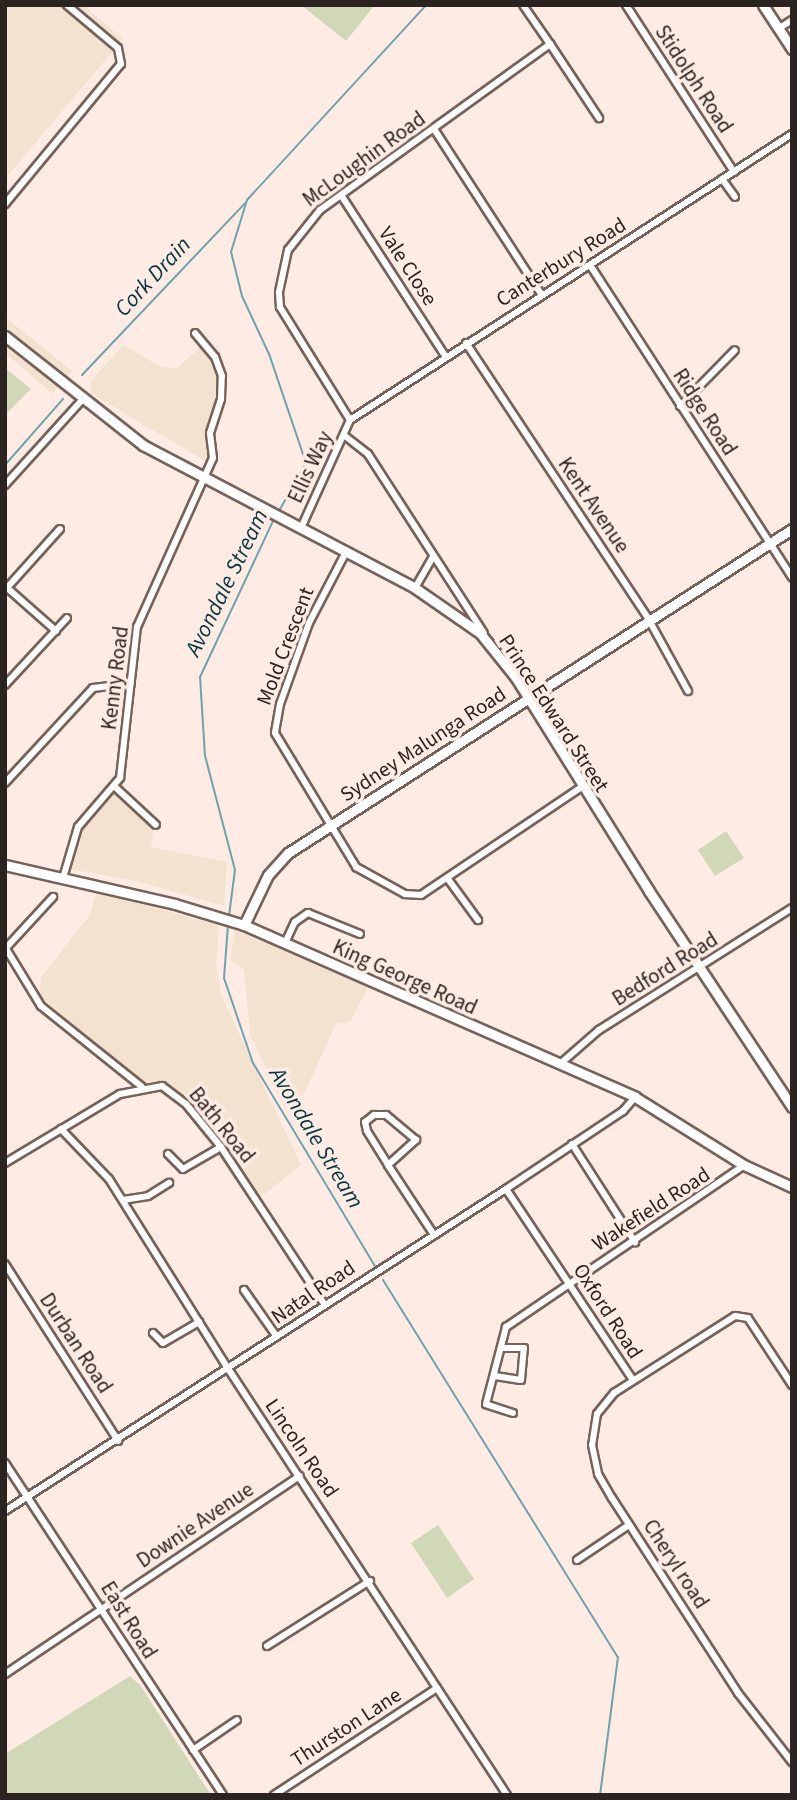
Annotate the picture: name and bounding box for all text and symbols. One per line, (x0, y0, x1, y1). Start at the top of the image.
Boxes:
street label: Stidolph Road (650, 20, 738, 138)
street label: McLoughin Road (298, 106, 430, 212)
street label: Canterbury Road (491, 212, 631, 312)
street label: Vale Close (373, 222, 443, 310)
water label: Cork Drain (109, 231, 197, 323)
street label: Ridge Road (668, 364, 742, 460)
street label: Ellis Way (282, 427, 338, 507)
street label: Kent Avenue (553, 452, 635, 558)
water label: Avondale Stream (180, 505, 274, 661)
street label: Mold Crescent (251, 583, 319, 709)
street label: Kenny Road (96, 625, 134, 731)
street label: Prince Edward Street (494, 629, 614, 797)
street label: Sydney Malunga Road (335, 681, 511, 807)
street label: Bedford Road (608, 927, 722, 1011)
street label: King George Road (329, 934, 481, 1020)
water label: Avondale Stream (263, 1062, 369, 1214)
street label: Bath Road (184, 1082, 260, 1168)
street label: Wakefield Road (587, 1162, 715, 1256)
street label: Natal Road (266, 1255, 360, 1329)
street label: Oxford Road (568, 1259, 648, 1363)
street label: Durban Road (34, 1288, 118, 1398)
street label: Lincoln Road (260, 1394, 344, 1502)
street label: Downie Avenue (132, 1477, 258, 1573)
street label: Cheryl road (638, 1515, 714, 1613)
street label: East Road (95, 1577, 163, 1663)
street label: Thurston Lane (286, 1682, 406, 1772)

